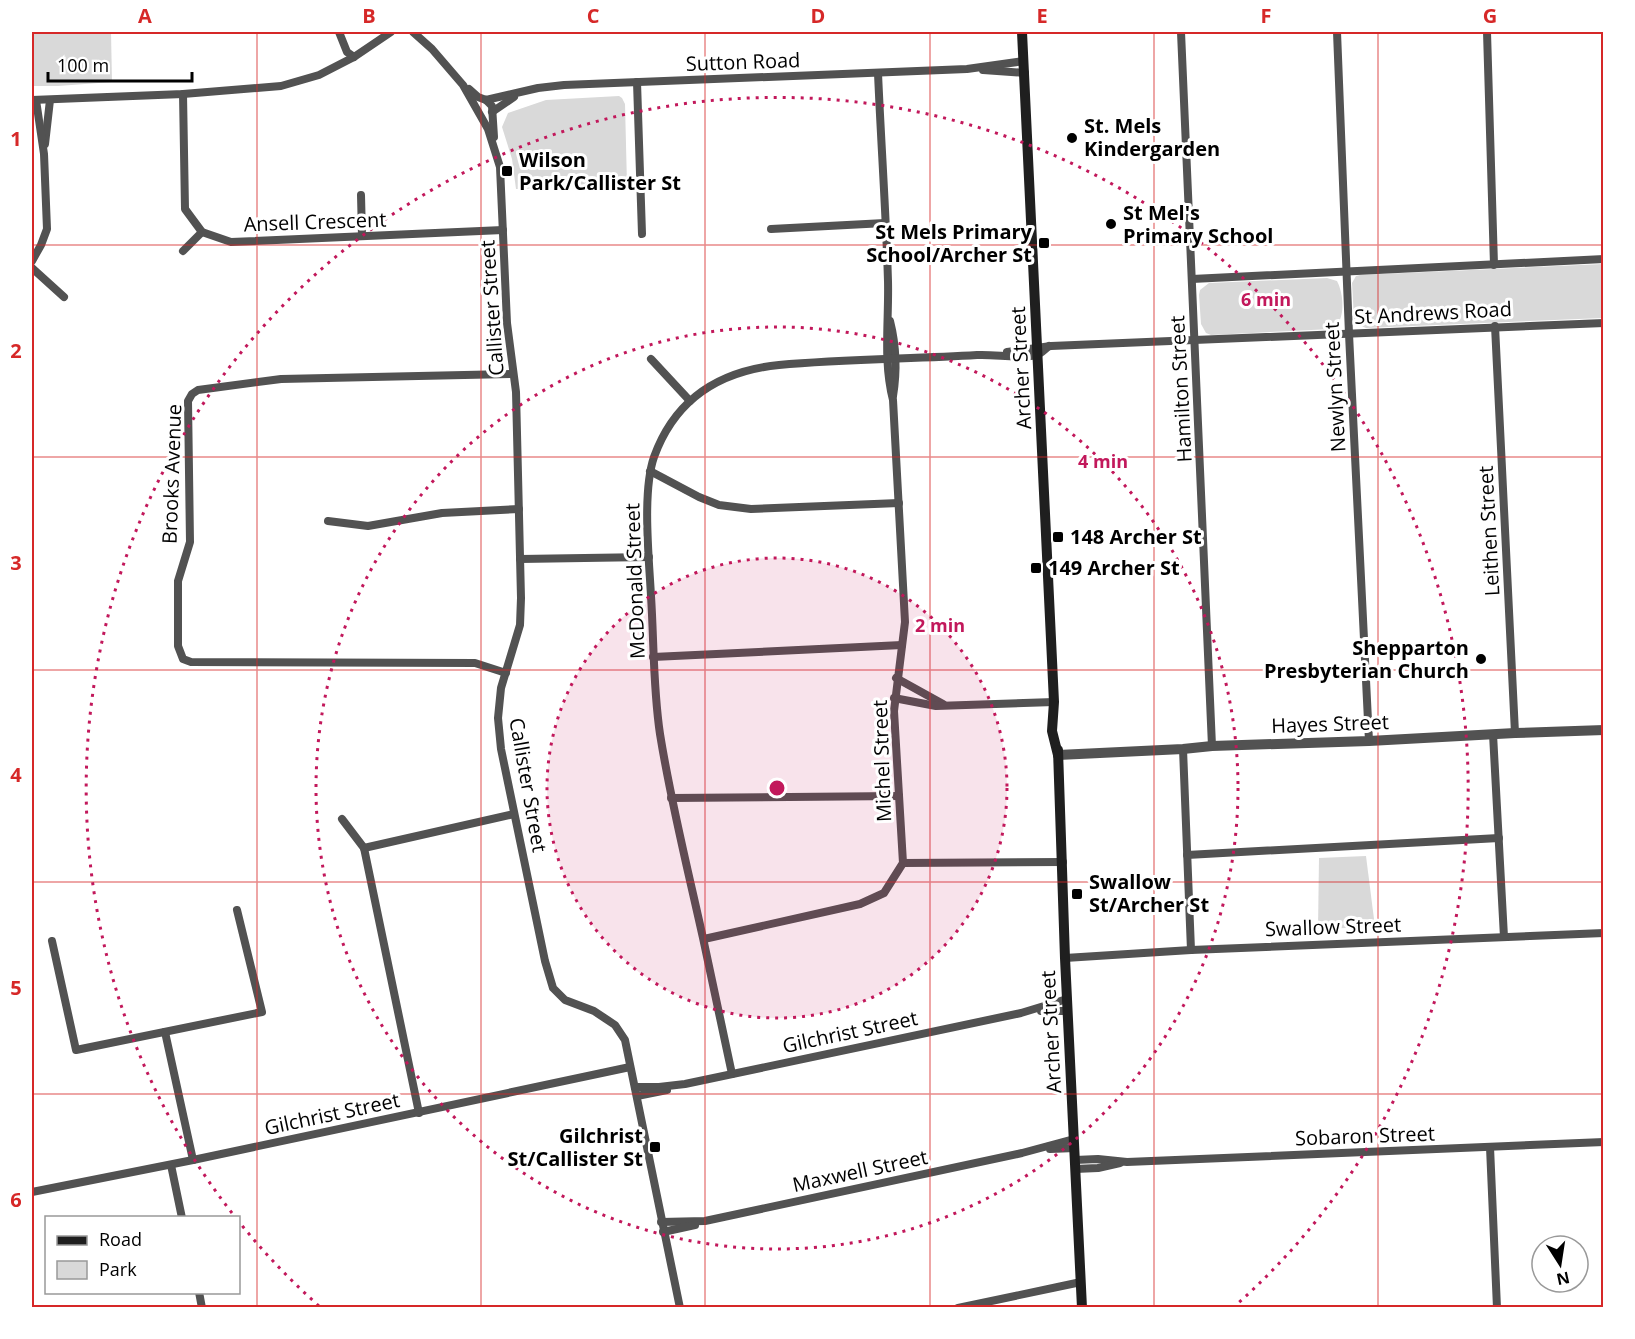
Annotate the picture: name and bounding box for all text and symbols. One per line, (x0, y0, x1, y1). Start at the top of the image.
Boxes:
text: A (138, 2, 152, 29)
text: B (362, 2, 376, 29)
text: C (587, 2, 600, 29)
text: D (811, 2, 825, 29)
text: E (1036, 2, 1048, 29)
text: F (1261, 2, 1271, 29)
text: G (1483, 2, 1497, 29)
scale bar (48, 45, 192, 83)
street label: Sutton Road (685, 46, 801, 77)
text: 100 m (57, 53, 109, 77)
place label: St. Mels Kindergarden (1084, 112, 1220, 162)
text: 1 (10, 125, 22, 152)
marker: St. Mels Kindergarden (1065, 131, 1079, 145)
place label: Wilson Park/Callister St (519, 146, 681, 196)
marker: Wilson Park/Callister St (500, 164, 514, 178)
place label: St Mel's Primary School (1123, 199, 1273, 249)
street label: Ansell Crescent (243, 206, 387, 237)
marker: St Mel's Primary School (1104, 217, 1118, 231)
place label: St Mels Primary School/Archer St (866, 218, 1033, 268)
marker: St Mels Primary School/Archer St (1037, 236, 1051, 250)
street label: Callister Street (473, 239, 510, 377)
text: 6 min (1241, 287, 1291, 311)
street label: St Andrews Road (1353, 295, 1512, 330)
street label: Archer Street (1004, 306, 1037, 430)
street label: Hamilton Street (1163, 315, 1198, 463)
street label: Newlyn Street (1318, 321, 1351, 453)
text: 2 (10, 337, 22, 364)
street label: Brooks Avenue (156, 404, 187, 544)
text: 4 min (1078, 449, 1128, 473)
street label: Leithen Street (1472, 465, 1505, 597)
street label: McDonald Street (618, 503, 651, 659)
place label: 148 Archer St (1070, 523, 1202, 550)
marker: 148 Archer St (1051, 530, 1065, 544)
text: 3 (10, 549, 22, 576)
place label: 149 Archer St (1048, 554, 1180, 581)
marker: 149 Archer St (1029, 561, 1043, 575)
text: 2 min (915, 613, 965, 637)
place label: Shepparton Presbyterian Church (1264, 634, 1469, 684)
marker: Shepparton Presbyterian Church (1474, 652, 1488, 666)
street label: Michel Street (866, 699, 897, 823)
street label: Hayes Street (1271, 708, 1389, 739)
street label: Callister Street (503, 716, 554, 854)
text: 4 (10, 761, 22, 788)
centre of rings (767, 778, 787, 798)
place label: Swallow St/Archer St (1089, 868, 1209, 918)
marker: Swallow St/Archer St (1070, 887, 1084, 901)
street label: Swallow Street (1264, 911, 1402, 942)
street label: Archer Street (1034, 970, 1067, 1094)
text: 5 (10, 974, 22, 1001)
street label: Gilchrist Street (780, 1004, 920, 1059)
street label: Gilchrist Street (262, 1086, 402, 1141)
street label: Sobaron Street (1295, 1120, 1435, 1151)
place label: Gilchrist St/Callister St (507, 1122, 643, 1172)
marker: Gilchrist St/Callister St (648, 1140, 662, 1154)
street label: Maxwell Street (790, 1143, 930, 1198)
text: 6 (10, 1186, 22, 1213)
legend (45, 1216, 240, 1294)
text: Road (99, 1227, 142, 1251)
north arrow (1530, 1234, 1590, 1294)
text: Park (99, 1257, 137, 1281)
text: N (1554, 1267, 1572, 1291)

